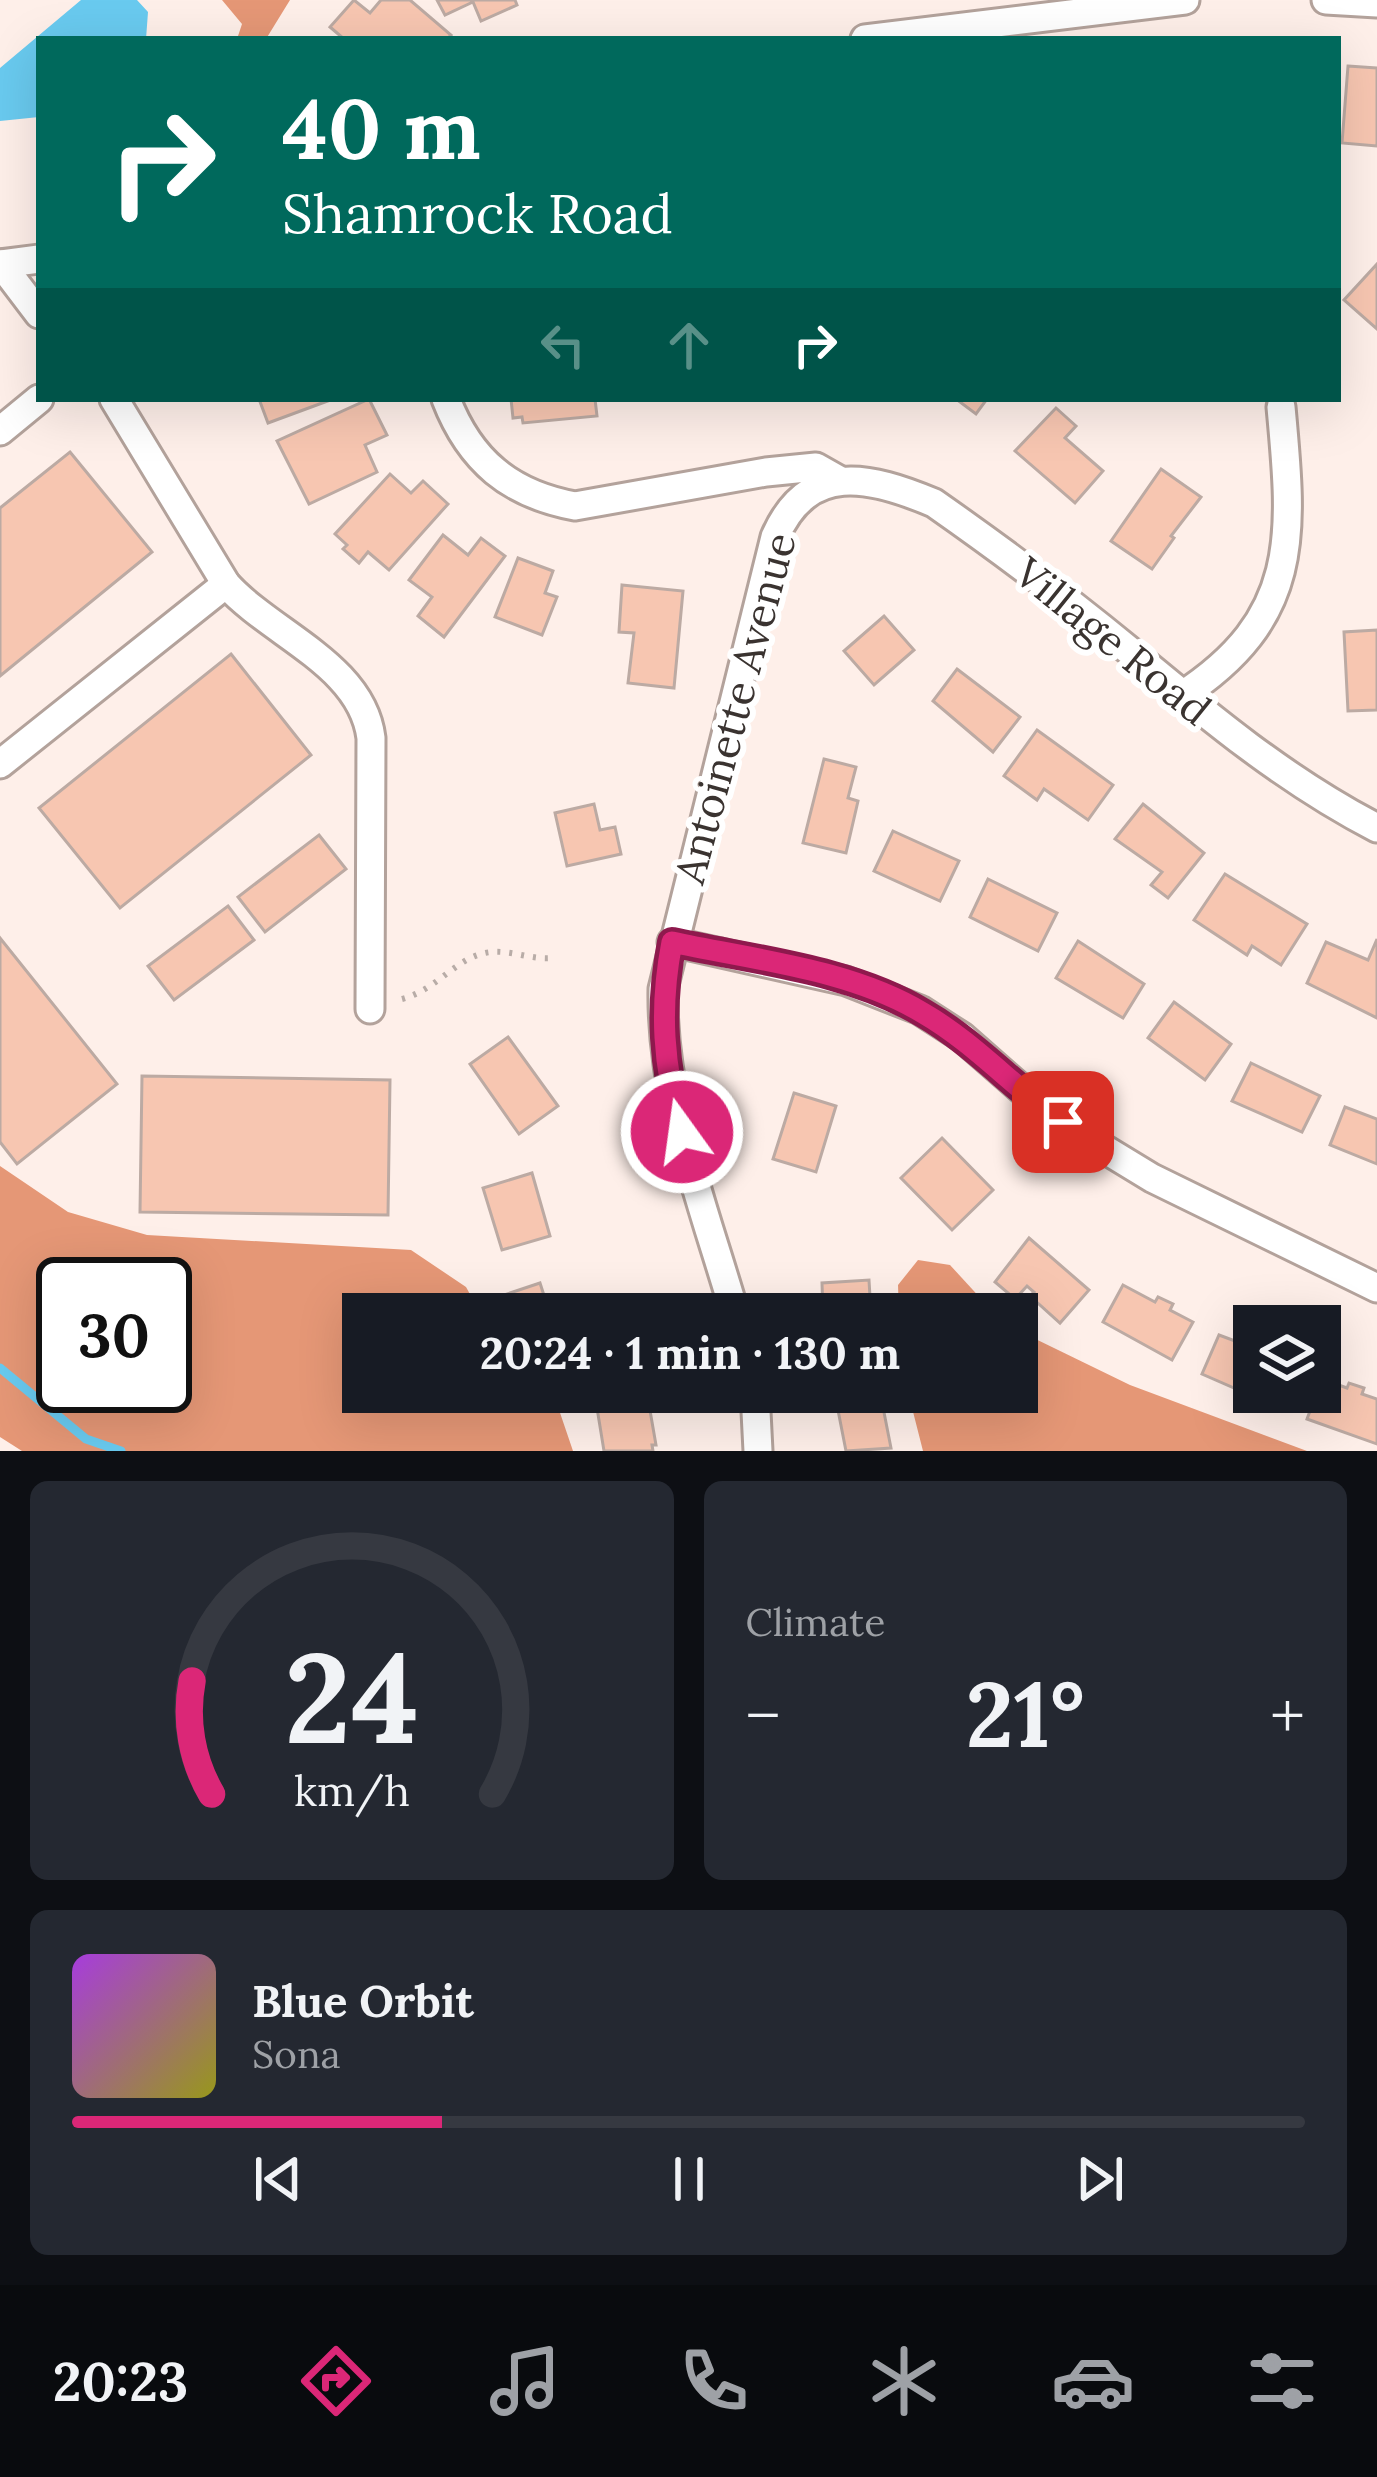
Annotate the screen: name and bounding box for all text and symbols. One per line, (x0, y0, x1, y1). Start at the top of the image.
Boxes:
text: 40 m (282, 74, 481, 182)
icon: right (84, 84, 240, 240)
text: Shamrock Road (282, 179, 673, 248)
icon: left (530, 312, 596, 378)
icon: ahead (656, 312, 722, 378)
icon: right (782, 312, 848, 378)
street label: Antoinette Avenue (662, 527, 808, 890)
street label: Village Road (1003, 545, 1222, 737)
position arrow (619, 1069, 745, 1195)
pin (1012, 1071, 1114, 1173)
icon: arrive (1030, 1089, 1096, 1155)
speed limit sign: 30 (36, 1257, 192, 1413)
map controls (1233, 1305, 1341, 1413)
button: layers (1233, 1305, 1341, 1413)
text: 20:24 · 1 min · 130 m (480, 1324, 900, 1381)
text: Climate (746, 1597, 885, 1647)
text: 24 (284, 1617, 419, 1777)
text: 21° (966, 1656, 1085, 1772)
text: − (746, 1673, 780, 1757)
text: + (1270, 1673, 1305, 1757)
text: km/h (294, 1762, 410, 1817)
text: Blue Orbit (252, 1972, 474, 2029)
text: Sona (252, 2029, 341, 2079)
icon: previous (245, 2146, 311, 2212)
icon: pause (656, 2146, 722, 2212)
icon: next (1067, 2146, 1133, 2212)
icon: directions (294, 2339, 378, 2423)
icon: music (483, 2339, 567, 2423)
icon: phone (672, 2339, 756, 2423)
icon: climate (862, 2339, 946, 2423)
icon: car (1051, 2339, 1135, 2423)
icon: filters (1240, 2339, 1324, 2423)
text: 20:23 (53, 2347, 188, 2416)

